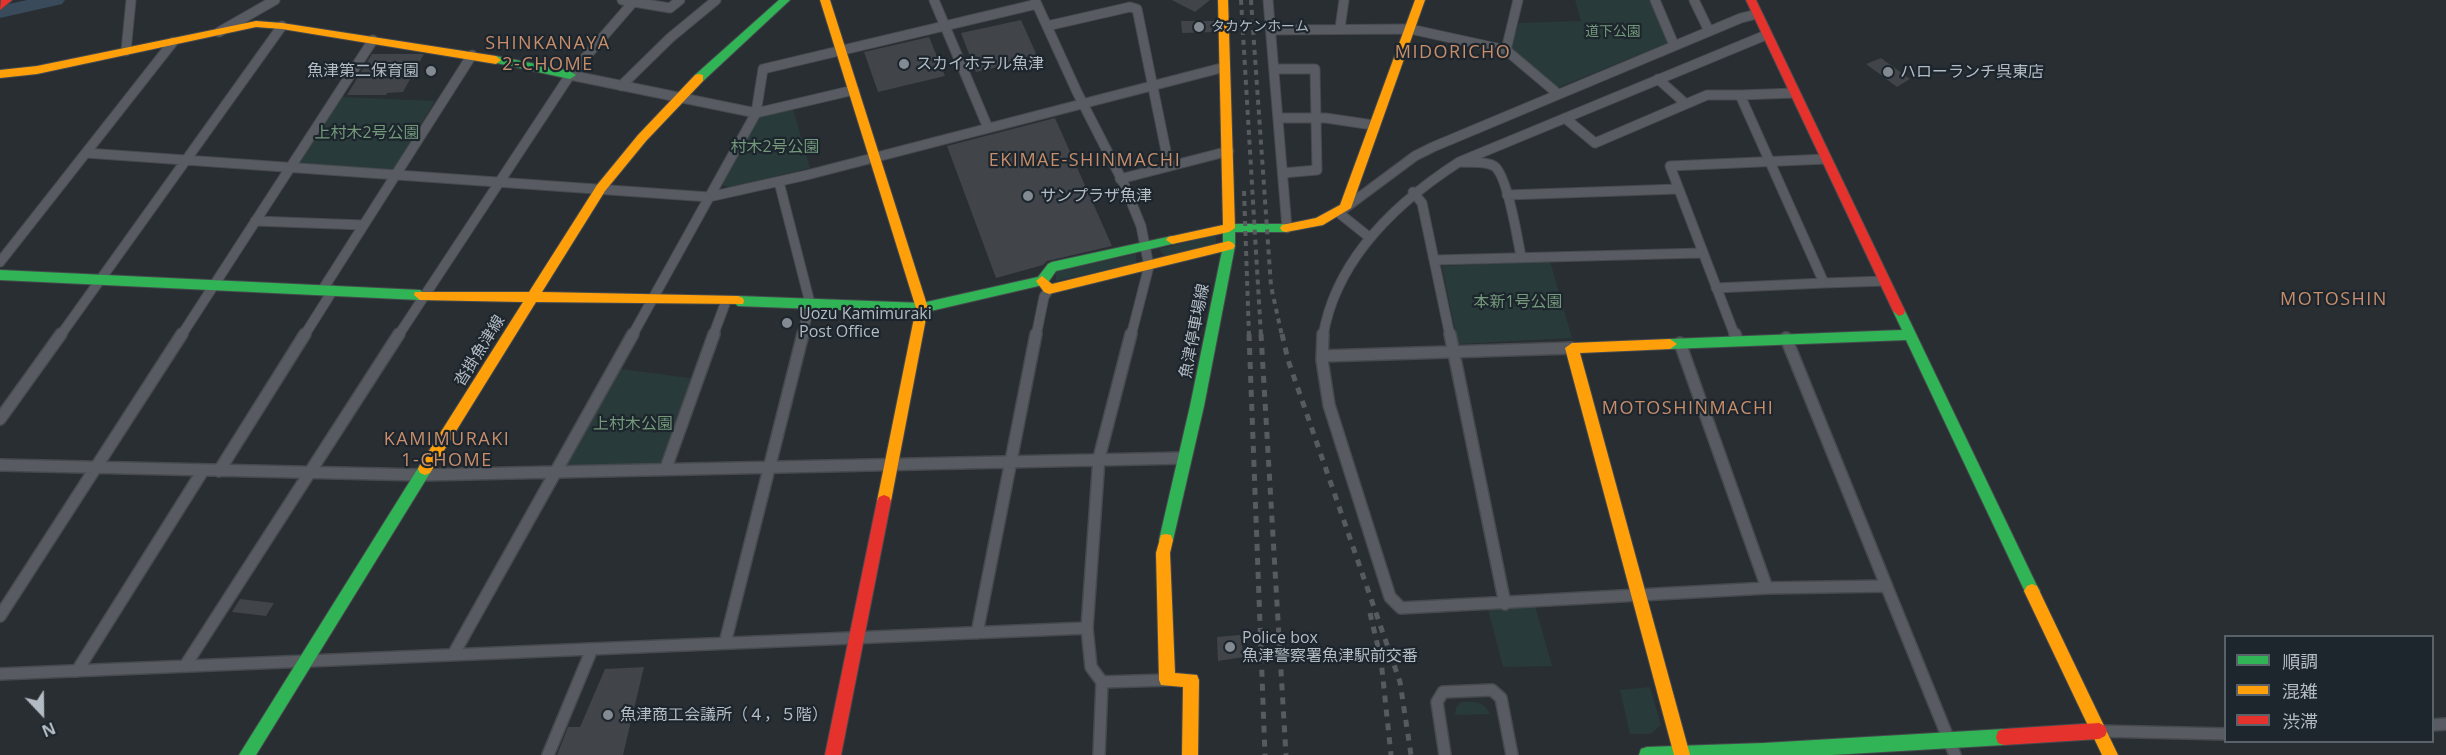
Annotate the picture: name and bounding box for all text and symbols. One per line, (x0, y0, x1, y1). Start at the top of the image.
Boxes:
place label: タカケンホーム (1211, 19, 1309, 35)
marker: タカケンホーム (1192, 20, 1206, 34)
park label: 道下公園 (1585, 24, 1641, 40)
district label: SHINKANAYA 2-CHOME (485, 33, 611, 76)
district label: MIDORICHO (1395, 42, 1511, 64)
place label: スカイホテル魚津 (916, 54, 1044, 74)
marker: スカイホテル魚津 (897, 57, 911, 71)
place label: 魚津第二保育園 (307, 61, 419, 81)
place label: ハローランチ呉東店 (1900, 62, 2044, 82)
marker: 魚津第二保育園 (424, 64, 438, 78)
marker: ハローランチ呉東店 (1881, 65, 1895, 79)
park label: 上村木2号公園 (314, 123, 420, 143)
park label: 村木2号公園 (730, 137, 820, 157)
district label: EKIMAE-SHINMACHI (989, 150, 1181, 172)
place label: サンプラザ魚津 (1040, 186, 1152, 206)
marker: サンプラザ魚津 (1021, 189, 1035, 203)
street label: 魚津停車場線 (1176, 282, 1214, 380)
district label: MOTOSHIN (2280, 289, 2388, 311)
park label: 本新1号公園 (1473, 292, 1563, 312)
place label: Uozu Kamimuraki Post Office (799, 304, 932, 342)
street label: 沓掛魚津線 (451, 312, 509, 390)
marker: Uozu Kamimuraki Post Office (780, 316, 794, 330)
district label: MOTOSHINMACHI (1602, 398, 1774, 420)
park label: 上村木公園 (593, 414, 673, 434)
district label: KAMIMURAKI 1-CHOME (384, 429, 510, 472)
place label: Police box 魚津警察署魚津駅前交番 (1242, 628, 1418, 666)
legend (2224, 635, 2434, 743)
marker: Police box 魚津警察署魚津駅前交番 (1223, 640, 1237, 654)
text: 順調 (2282, 649, 2318, 673)
text: 混雑 (2282, 679, 2318, 703)
north arrow (12, 683, 72, 743)
place label: 魚津商工会議所（４，５階） (620, 705, 828, 725)
marker: 魚津商工会議所（４，５階） (601, 708, 615, 722)
text: 渋滞 (2282, 709, 2318, 733)
text: N (39, 717, 59, 742)

